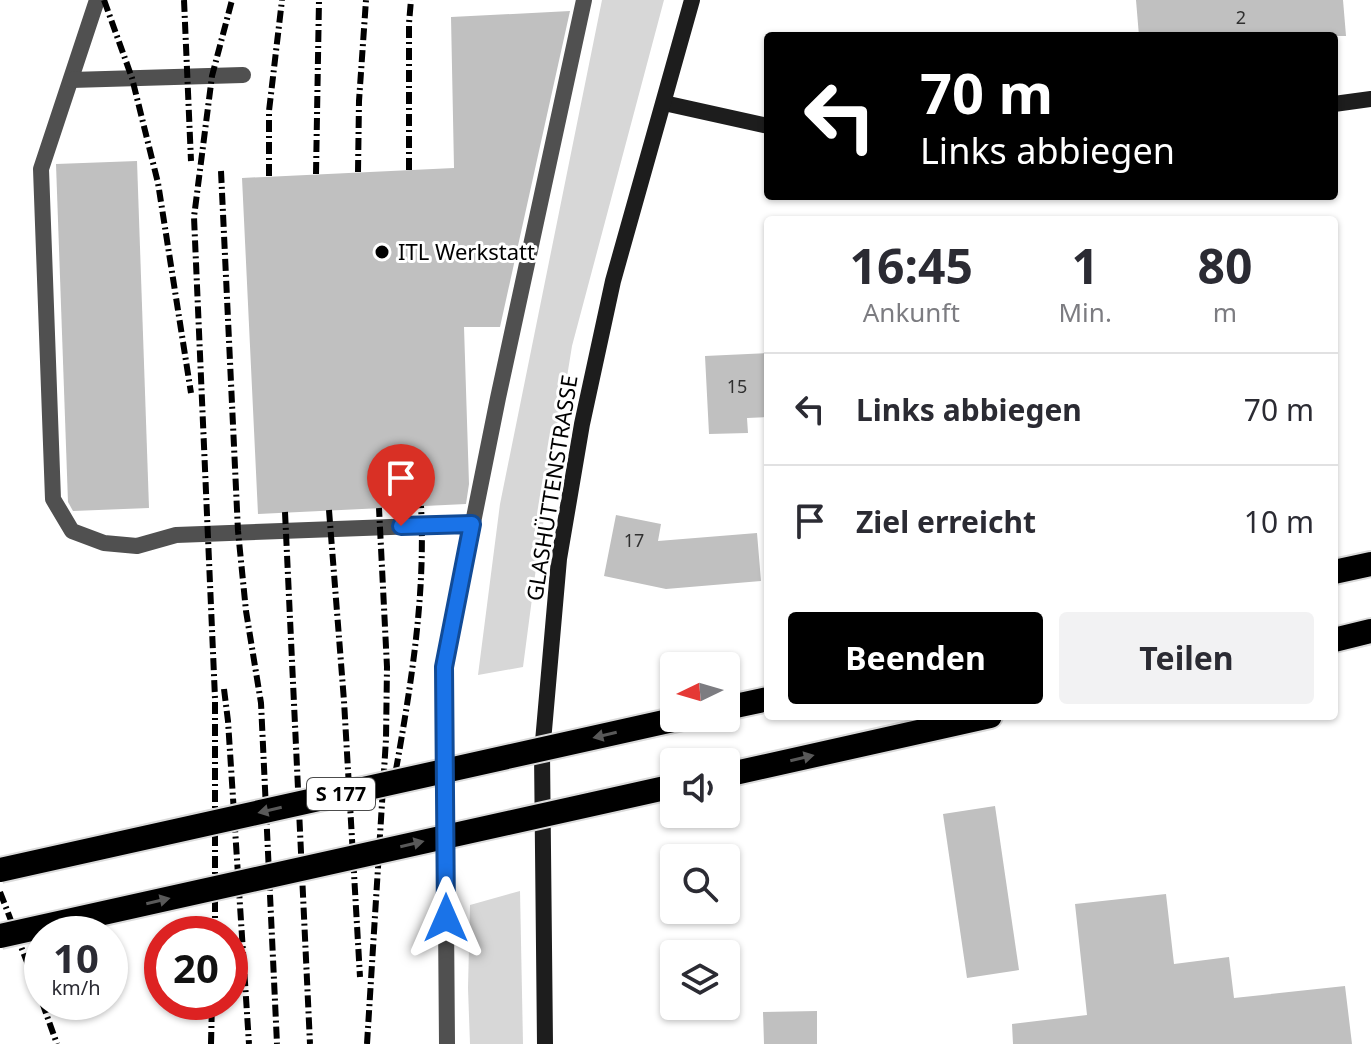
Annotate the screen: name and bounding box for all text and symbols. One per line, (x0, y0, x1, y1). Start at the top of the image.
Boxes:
house number: 2 (1236, 5, 1246, 29)
text: 70 m (920, 54, 1053, 130)
icon: left (788, 64, 892, 168)
text: Links abbiegen (920, 126, 1175, 175)
text: 16:45 (850, 233, 973, 298)
text: 1 (1071, 233, 1099, 298)
text: 80 (1197, 233, 1252, 298)
place label: ITL Werkstatt (398, 236, 535, 266)
marker: ITL Werkstatt (373, 243, 391, 261)
text: Ankunft (863, 294, 960, 330)
text: Min. (1059, 294, 1112, 330)
text: m (1213, 294, 1237, 330)
street label: GLASHÜTTENSTRASSE (518, 373, 584, 603)
house number: 15 (727, 374, 747, 398)
icon: left (788, 387, 832, 431)
text: Links abbiegen (856, 389, 1082, 430)
text: 70 m (1244, 389, 1314, 430)
pin (367, 444, 435, 526)
icon: arrive (379, 456, 423, 500)
icon: arrive (788, 499, 832, 543)
text: Ziel erreicht (856, 501, 1036, 542)
text: 10 m (1244, 501, 1314, 542)
house number: 17 (624, 528, 644, 552)
button: Beenden (788, 612, 1043, 704)
button: Teilen (1059, 612, 1314, 704)
north arrow (660, 652, 740, 732)
map controls (660, 652, 740, 1020)
one-way arrow (593, 729, 618, 742)
button: sound (660, 748, 740, 828)
one-way arrow (790, 751, 815, 764)
road number: S 177 (307, 778, 375, 810)
one-way arrow (257, 804, 282, 817)
one-way arrow (400, 838, 425, 850)
button: search (660, 844, 740, 924)
position arrow (404, 876, 488, 960)
one-way arrow (146, 894, 171, 907)
speed limit sign: 20 (144, 916, 248, 1020)
text: 10 (53, 930, 99, 985)
button: layers (660, 940, 740, 1020)
text: km/h (51, 974, 101, 1001)

